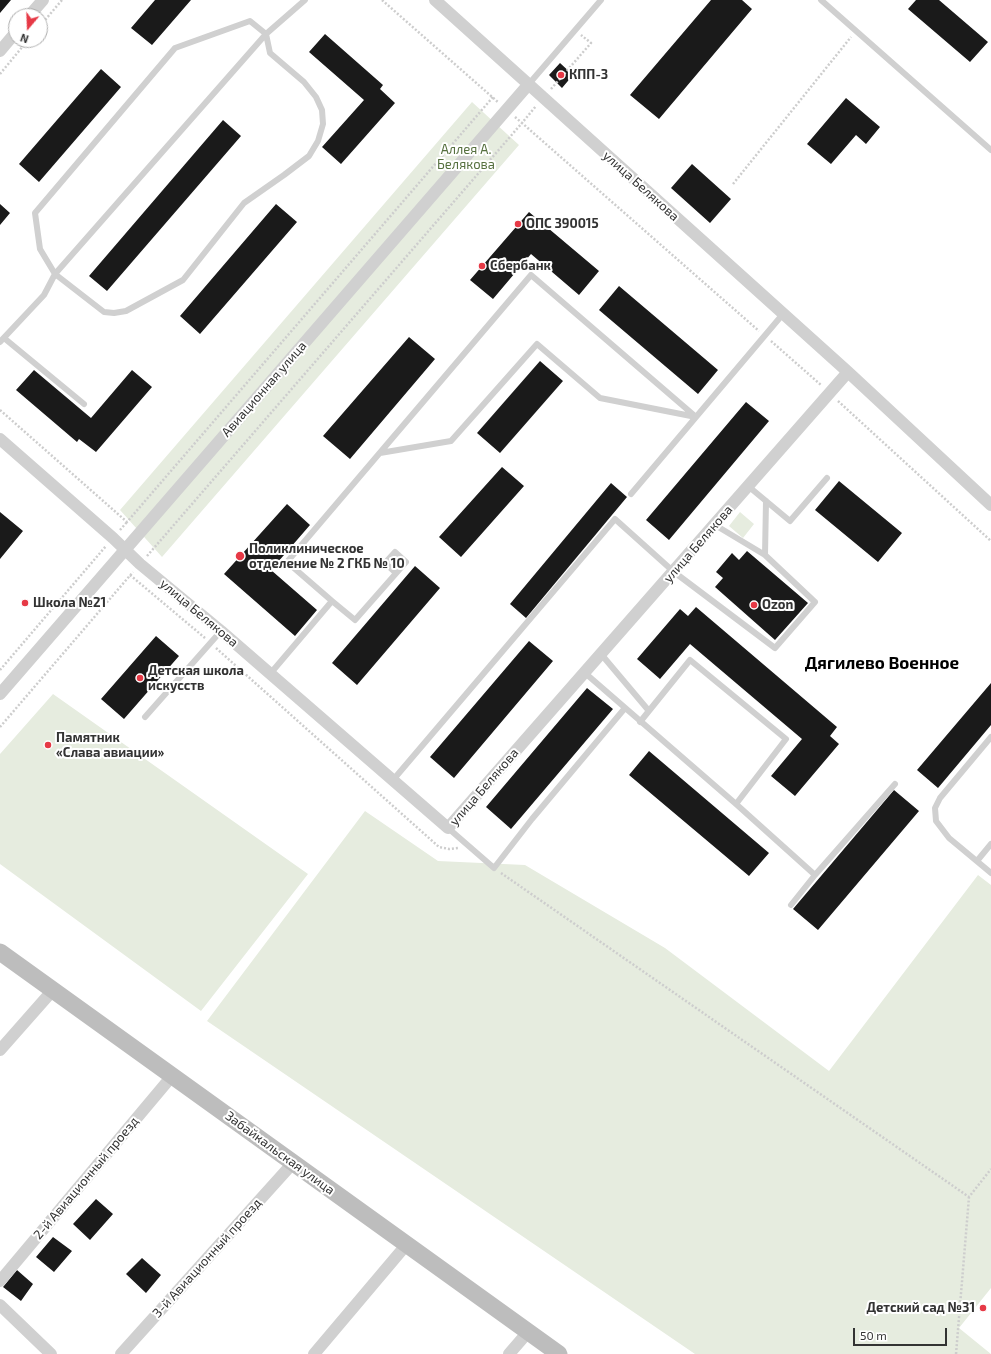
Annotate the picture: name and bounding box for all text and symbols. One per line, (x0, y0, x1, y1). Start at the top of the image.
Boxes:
north arrow (8, 8, 48, 48)
text: N (18, 31, 30, 46)
place label: КПП-3 (569, 67, 608, 83)
marker: КПП-3 (556, 70, 566, 80)
park label: Аллея А. Белякова (437, 142, 495, 173)
street label: улица Белякова (600, 148, 682, 224)
place label: ОПС 390015 (526, 216, 599, 232)
marker: ОПС 390015 (513, 219, 523, 229)
place label: Сбербанк (490, 258, 551, 274)
marker: Сбербанк (477, 261, 487, 271)
street label: Авиационная улица (218, 338, 310, 440)
street label: улица Белякова (660, 502, 736, 586)
place label: Поликлиническое отделение № 2 ГКБ № 10 (249, 541, 405, 572)
marker: Поликлиническое отделение № 2 ГКБ № 10 (234, 550, 246, 562)
street label: улица Белякова (157, 576, 241, 650)
place label: Школа №21 (33, 595, 106, 611)
place label: Ozon (762, 597, 793, 613)
marker: Школа №21 (20, 598, 30, 608)
marker: Ozon (749, 600, 759, 610)
district label: Дягилево Военное (805, 653, 959, 673)
place label: Детская школа искусств (148, 663, 244, 694)
marker: Детская школа искусств (135, 673, 145, 683)
place label: Памятник «Слава авиации» (56, 730, 164, 761)
marker: Памятник «Слава авиации» (43, 740, 53, 750)
street label: улица Белякова (446, 745, 522, 829)
street label: Забайкальская улица (222, 1108, 338, 1198)
street label: 2-й Авиационный проезд (30, 1114, 142, 1242)
street label: 3-й Авиационный проезд (149, 1195, 265, 1321)
place label: Детский сад №31 (866, 1300, 975, 1316)
marker: Детский сад №31 (978, 1303, 988, 1313)
scale bar (855, 1320, 949, 1346)
text: 50 m (860, 1328, 887, 1342)

